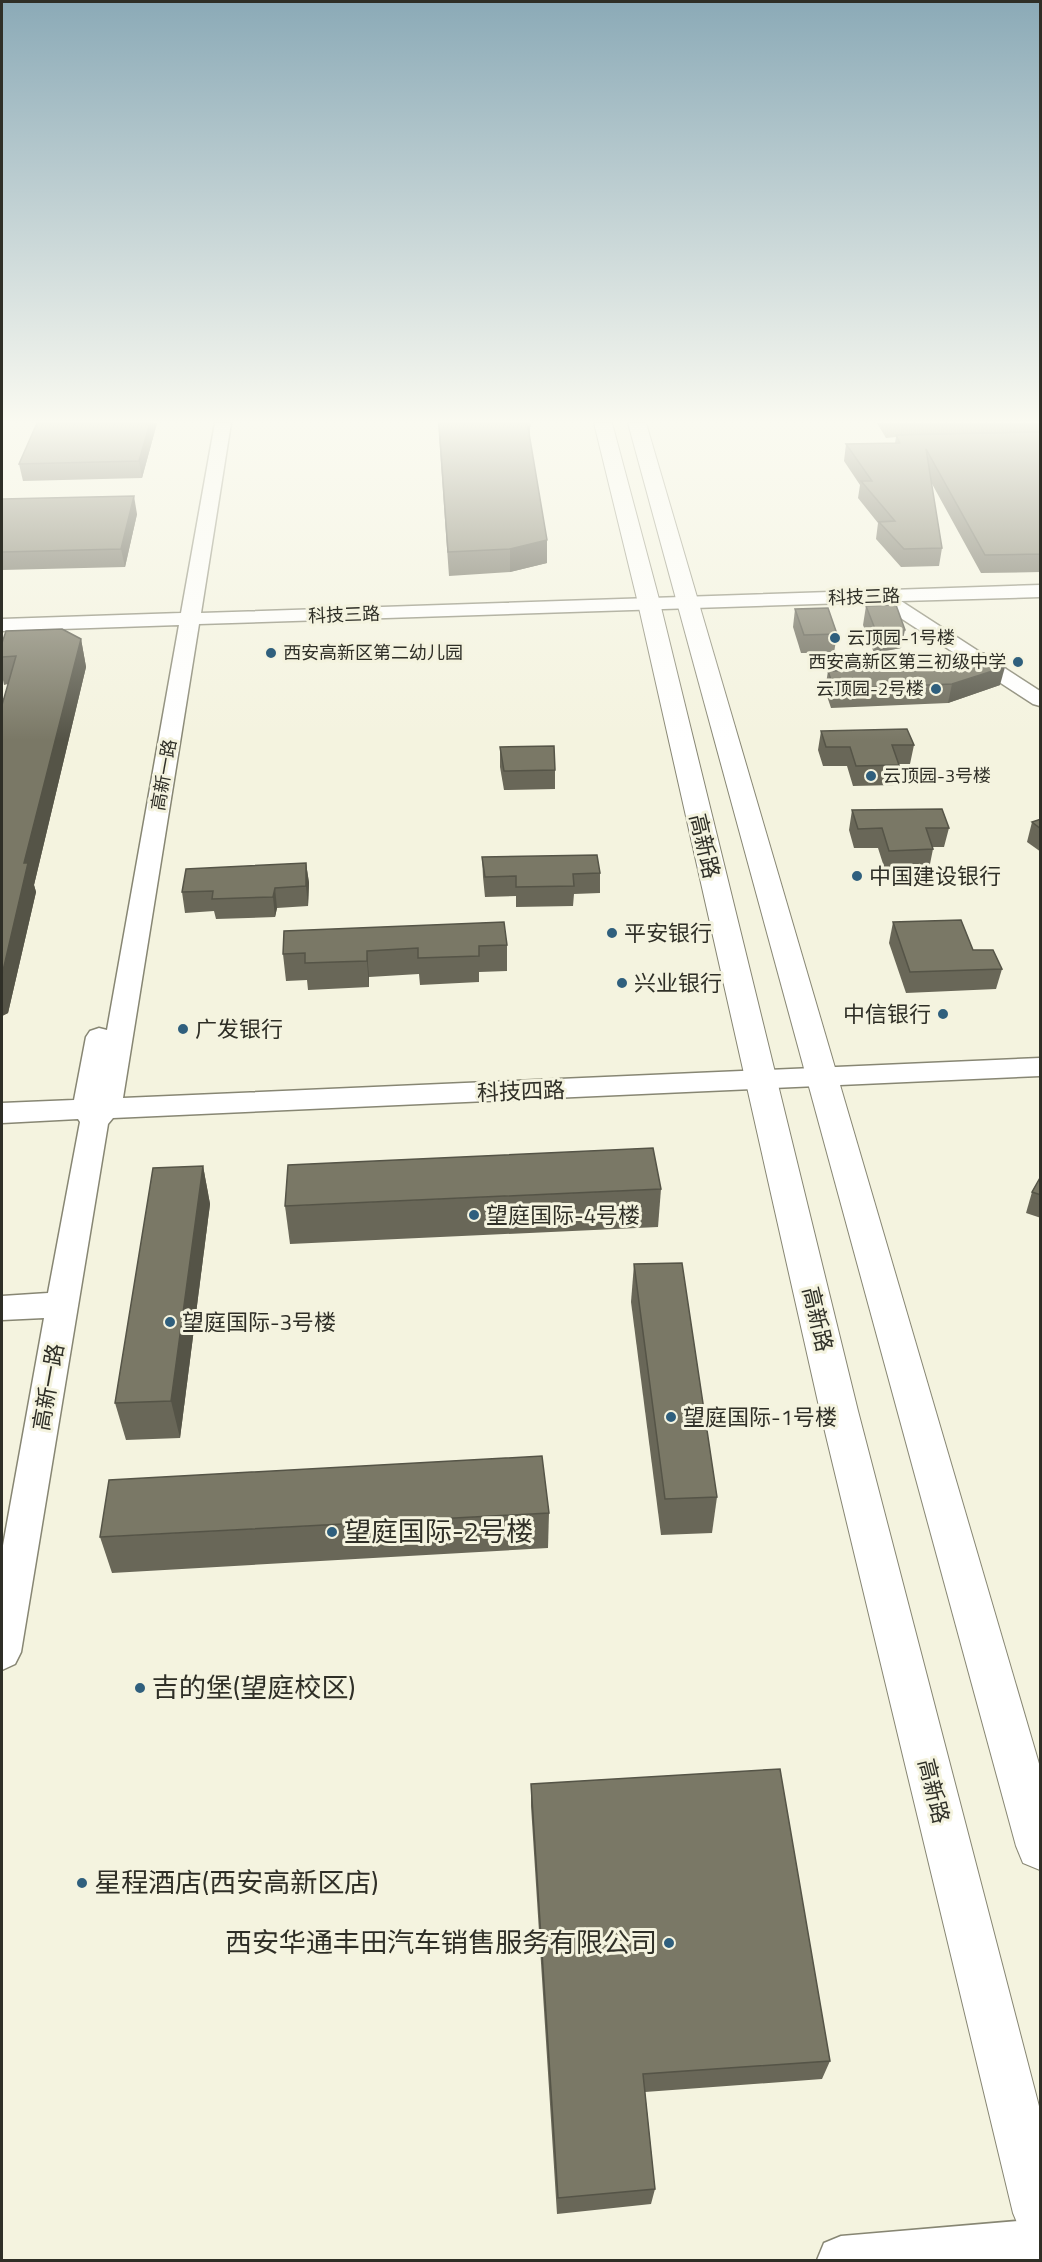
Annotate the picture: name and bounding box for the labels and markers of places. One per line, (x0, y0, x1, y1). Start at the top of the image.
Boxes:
place label: 云顶园-1号楼 (847, 624, 955, 651)
marker: 云顶园-1号楼 (828, 631, 842, 645)
place label: 西安高新区第二幼儿园 (283, 639, 463, 666)
marker: 西安高新区第二幼儿园 (264, 646, 278, 660)
place label: 西安高新区第三初级中学 (808, 648, 1006, 675)
marker: 西安高新区第三初级中学 (1011, 655, 1025, 669)
place label: 云顶园-2号楼 (816, 675, 924, 702)
marker: 云顶园-2号楼 (929, 682, 943, 696)
place label: 云顶园-3号楼 (883, 762, 991, 789)
marker: 云顶园-3号楼 (864, 769, 878, 783)
place label: 中国建设银行 (869, 859, 1001, 893)
marker: 中国建设银行 (850, 869, 864, 883)
place label: 平安银行 (624, 916, 712, 950)
marker: 平安银行 (605, 926, 619, 940)
place label: 兴业银行 (634, 966, 722, 1000)
marker: 兴业银行 (615, 976, 629, 990)
place label: 中信银行 (843, 997, 931, 1031)
marker: 中信银行 (936, 1007, 950, 1021)
place label: 广发银行 (195, 1012, 283, 1046)
marker: 广发银行 (176, 1022, 190, 1036)
place label: 望庭国际-4号楼 (486, 1198, 640, 1232)
marker: 望庭国际-4号楼 (467, 1208, 481, 1222)
place label: 望庭国际-3号楼 (182, 1305, 336, 1339)
marker: 望庭国际-3号楼 (163, 1315, 177, 1329)
place label: 望庭国际-1号楼 (683, 1400, 837, 1434)
marker: 望庭国际-1号楼 (664, 1410, 678, 1424)
place label: 望庭国际-2号楼 (344, 1510, 533, 1551)
marker: 望庭国际-2号楼 (325, 1525, 339, 1539)
place label: 吉的堡(望庭校区) (152, 1666, 355, 1707)
marker: 吉的堡(望庭校区) (133, 1681, 147, 1695)
place label: 星程酒店(西安高新区店) (94, 1861, 378, 1902)
marker: 星程酒店(西安高新区店) (75, 1876, 89, 1890)
place label: 西安华通丰田汽车销售服务有限公司 (225, 1921, 657, 1962)
marker: 西安华通丰田汽车销售服务有限公司 (662, 1936, 676, 1950)

